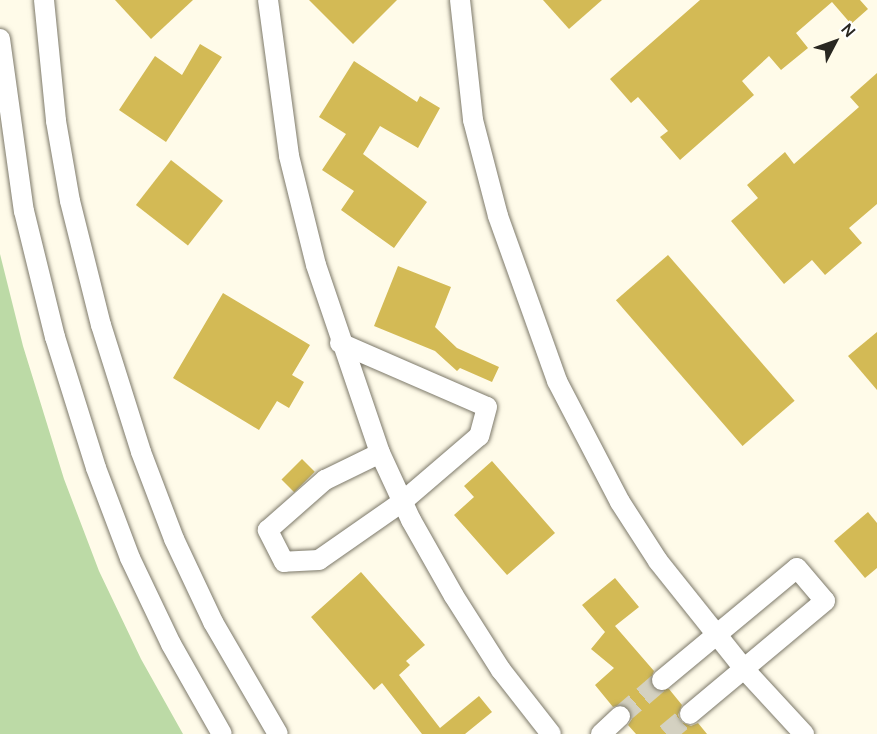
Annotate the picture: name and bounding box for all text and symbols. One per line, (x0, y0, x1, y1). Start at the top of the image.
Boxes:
north arrow (805, 12, 865, 72)
text: N (837, 19, 861, 42)

